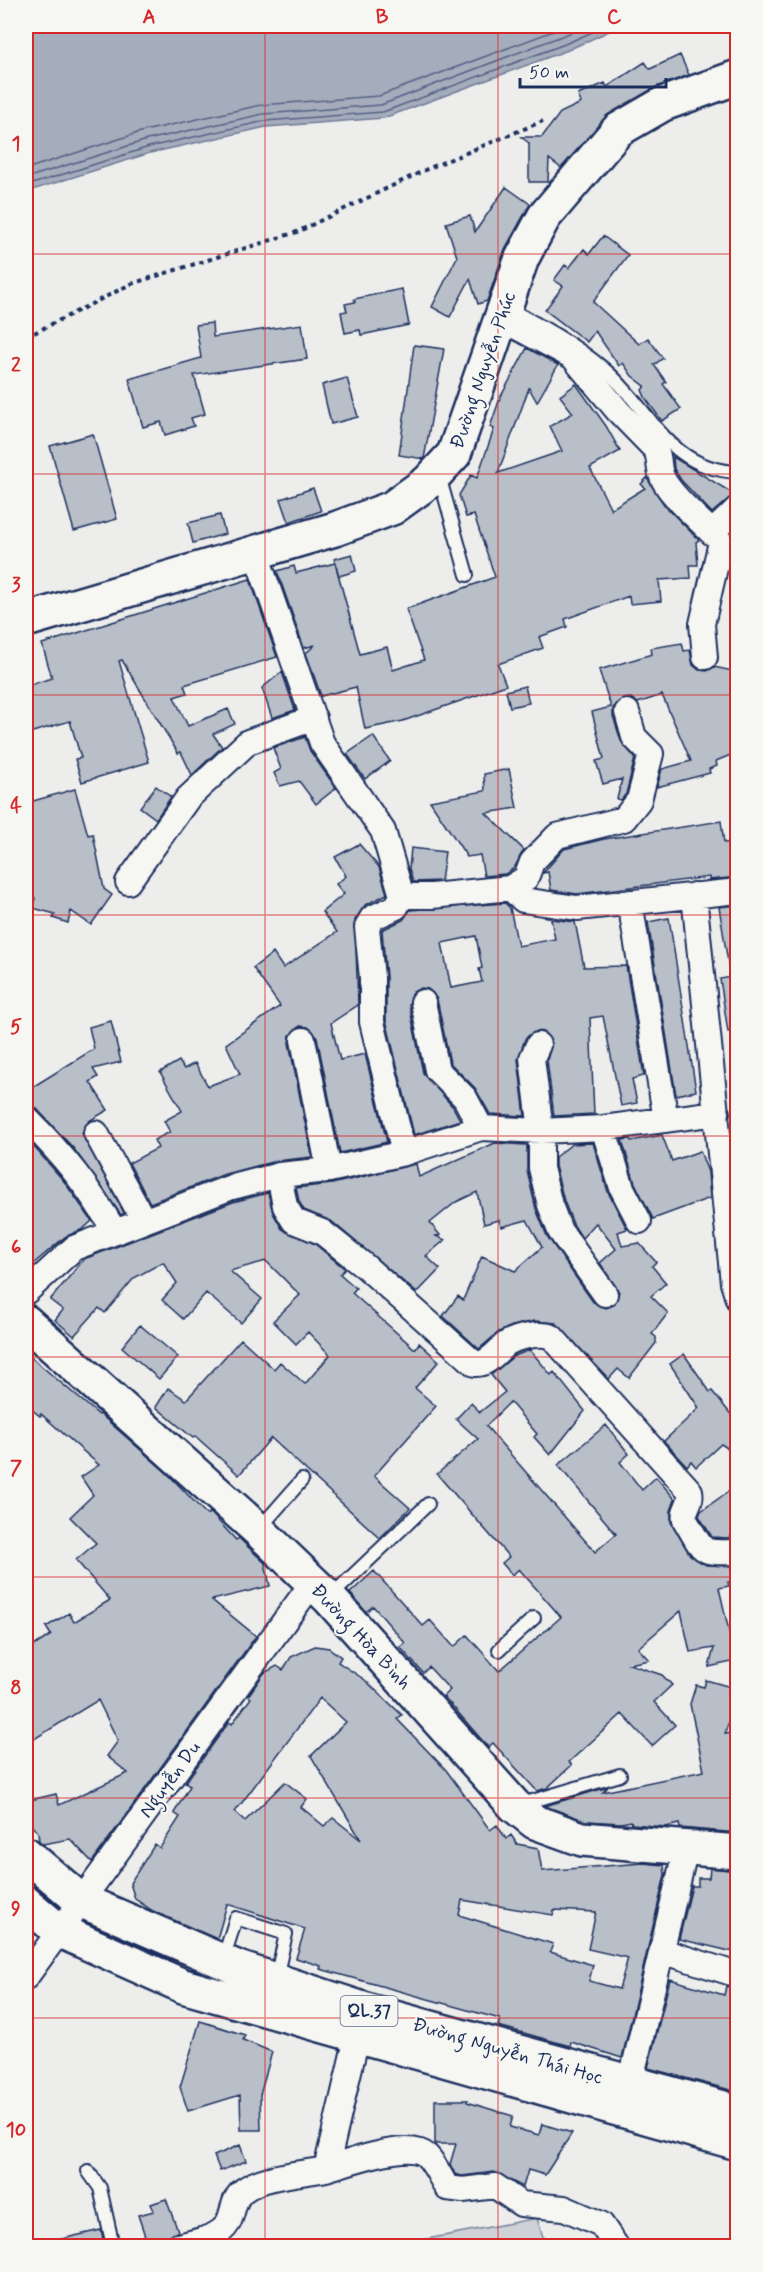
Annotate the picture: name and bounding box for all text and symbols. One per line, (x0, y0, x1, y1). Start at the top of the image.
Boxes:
text: A (142, 4, 156, 31)
text: B (376, 4, 389, 31)
text: C (607, 4, 622, 31)
scale bar (520, 51, 666, 89)
text: 50 m (529, 61, 569, 85)
text: 1 (12, 131, 20, 158)
street label: Đường Nguyễn Phúc (444, 288, 525, 453)
text: 2 (11, 352, 21, 379)
text: 3 (11, 572, 21, 599)
text: 4 (10, 793, 22, 820)
text: 5 (10, 1014, 22, 1041)
text: 6 (11, 1234, 21, 1261)
text: 7 (10, 1455, 22, 1482)
street label: Đường Hòa Bình (303, 1578, 417, 1698)
text: 8 (10, 1675, 22, 1702)
street label: Nguyễn Du (133, 1736, 209, 1825)
text: 9 (11, 1896, 21, 1923)
road number: QL.37 (340, 1996, 398, 2026)
street label: Đường Nguyễn Thái Học (409, 2011, 606, 2093)
text: 10 (6, 2117, 26, 2144)

